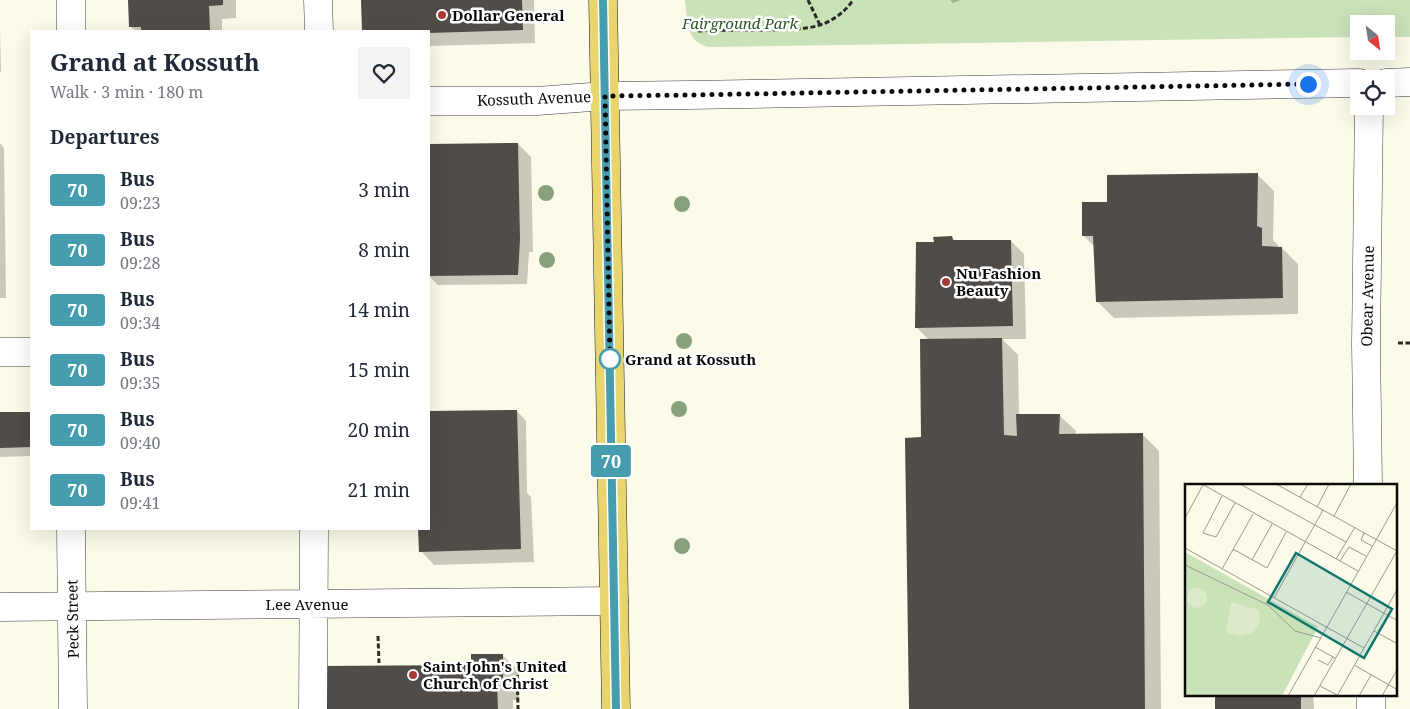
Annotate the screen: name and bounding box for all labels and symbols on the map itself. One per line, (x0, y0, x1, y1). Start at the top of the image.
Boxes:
place label: Dollar General (452, 5, 565, 25)
marker: Dollar General (436, 9, 448, 21)
park label: Fairground Park (681, 13, 798, 33)
north arrow (1350, 15, 1395, 60)
your location (1296, 72, 1321, 97)
street label: Kossuth Avenue (477, 86, 591, 110)
street label: Obear Avenue (1356, 245, 1378, 347)
place label: Nu Fashion Beauty (956, 263, 1041, 300)
marker: Nu Fashion Beauty (940, 276, 952, 288)
marker: Grand at Kossuth (599, 348, 621, 370)
place label: Grand at Kossuth (625, 349, 756, 369)
line badge: 70 (588, 445, 634, 477)
inset map (1185, 484, 1398, 696)
street label: Peck Street (61, 579, 83, 659)
street label: Lee Avenue (266, 594, 348, 614)
place label: Saint John's United Church of Christ (423, 656, 567, 693)
marker: Saint John's United Church of Christ (407, 669, 419, 681)

